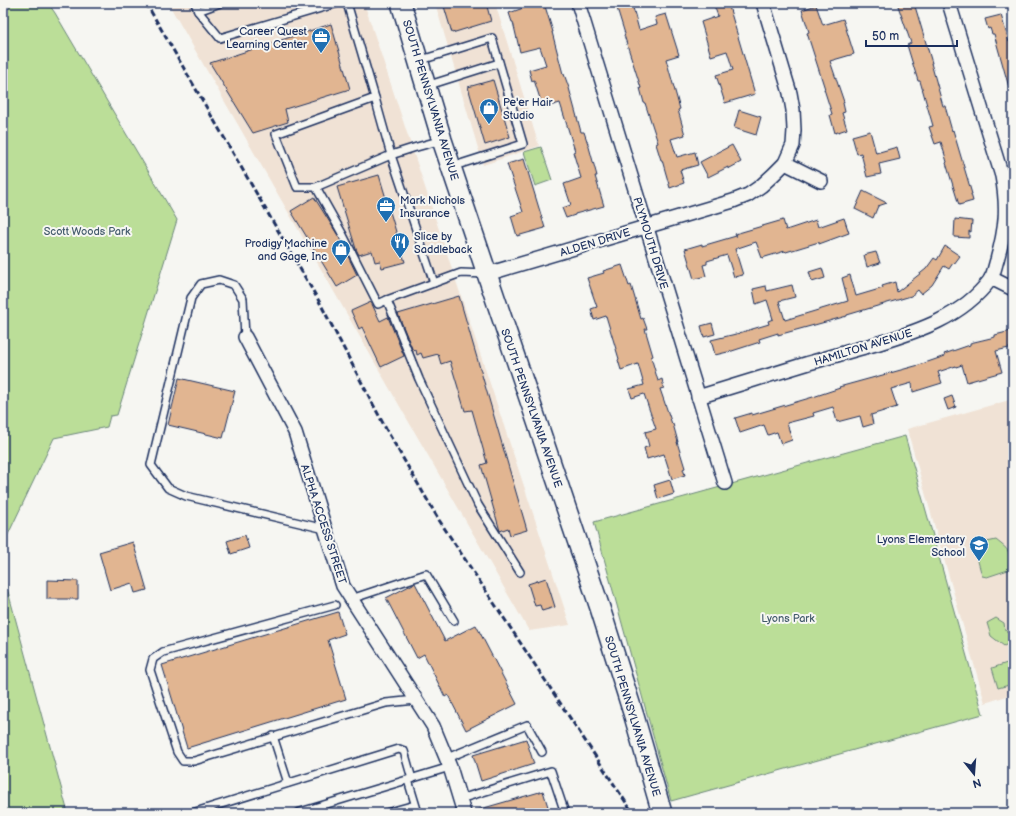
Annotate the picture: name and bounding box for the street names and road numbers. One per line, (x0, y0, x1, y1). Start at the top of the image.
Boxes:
street label: SOUTH PENNSYLVANIA AVENUE (400, 18, 461, 182)
street label: PLYMOUTH DRIVE (630, 196, 671, 291)
street label: ALDEN DRIVE (558, 226, 632, 259)
street label: HAMILTON AVENUE (812, 326, 914, 369)
street label: SOUTH PENNSYLVANIA AVENUE (498, 327, 565, 489)
street label: ALPHA ACCESS STREET (298, 463, 349, 586)
street label: SOUTH PENNSYLVANIA AVENUE (602, 634, 663, 798)

